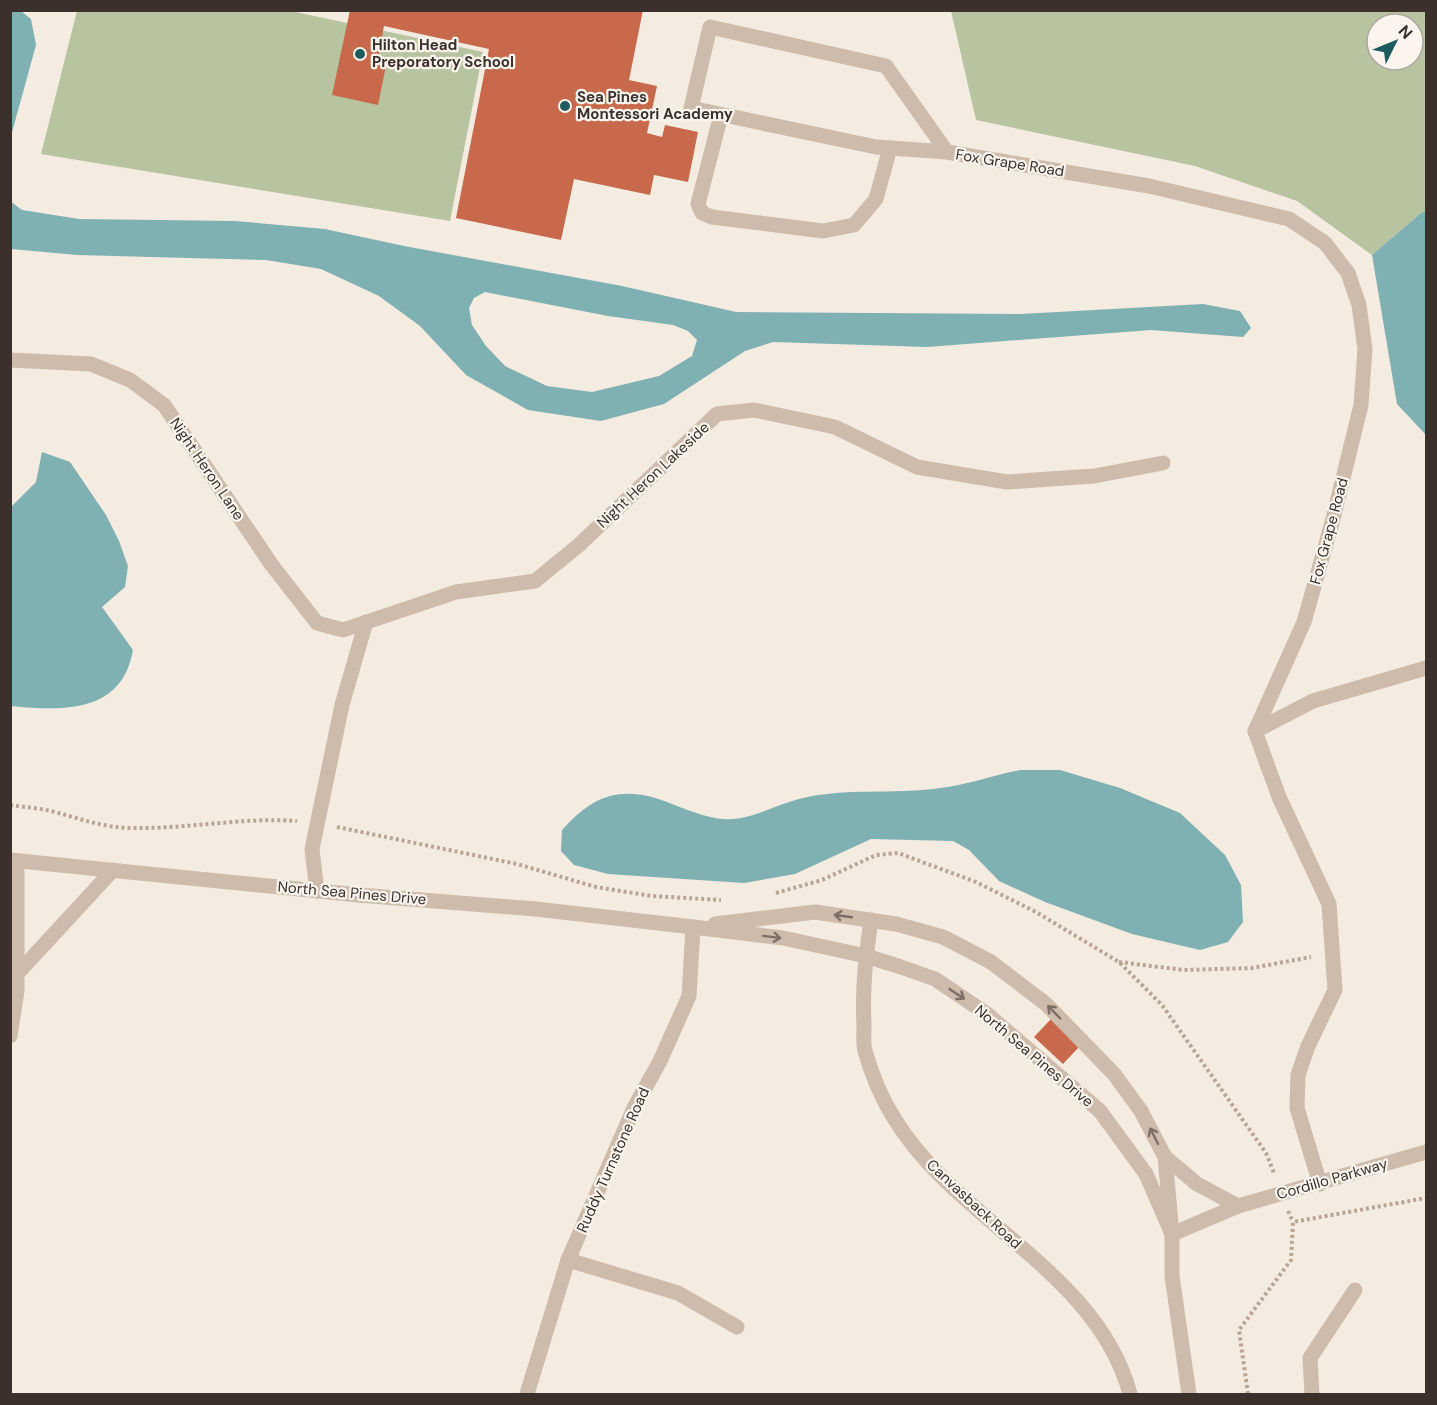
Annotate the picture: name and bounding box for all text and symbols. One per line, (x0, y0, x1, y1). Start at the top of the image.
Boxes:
north arrow (1365, 12, 1425, 72)
text: N (1394, 21, 1417, 44)
place label: Hilton Head Preporatory School (372, 35, 514, 72)
marker: Hilton Head Preporatory School (353, 47, 367, 61)
place label: Sea Pines Montessori Academy (577, 87, 733, 124)
marker: Sea Pines Montessori Academy (558, 99, 572, 113)
street label: Fox Grape Road (954, 145, 1066, 181)
street label: Night Heron Lane (165, 414, 249, 524)
street label: Night Heron Lakeside (592, 418, 714, 532)
street label: Fox Grape Road (1305, 475, 1353, 587)
street label: North Sea Pines Drive (277, 877, 427, 909)
one-way arrow (834, 910, 854, 921)
one-way arrow (761, 932, 781, 943)
one-way arrow (948, 988, 964, 1000)
street label: North Sea Pines Drive (970, 1000, 1098, 1112)
one-way arrow (1047, 1005, 1061, 1020)
street label: Ruddy Turnstone Road (572, 1084, 654, 1236)
one-way arrow (1148, 1128, 1160, 1145)
street label: Cordillo Parkway (1274, 1153, 1390, 1204)
street label: Canvasback Road (922, 1155, 1026, 1253)

